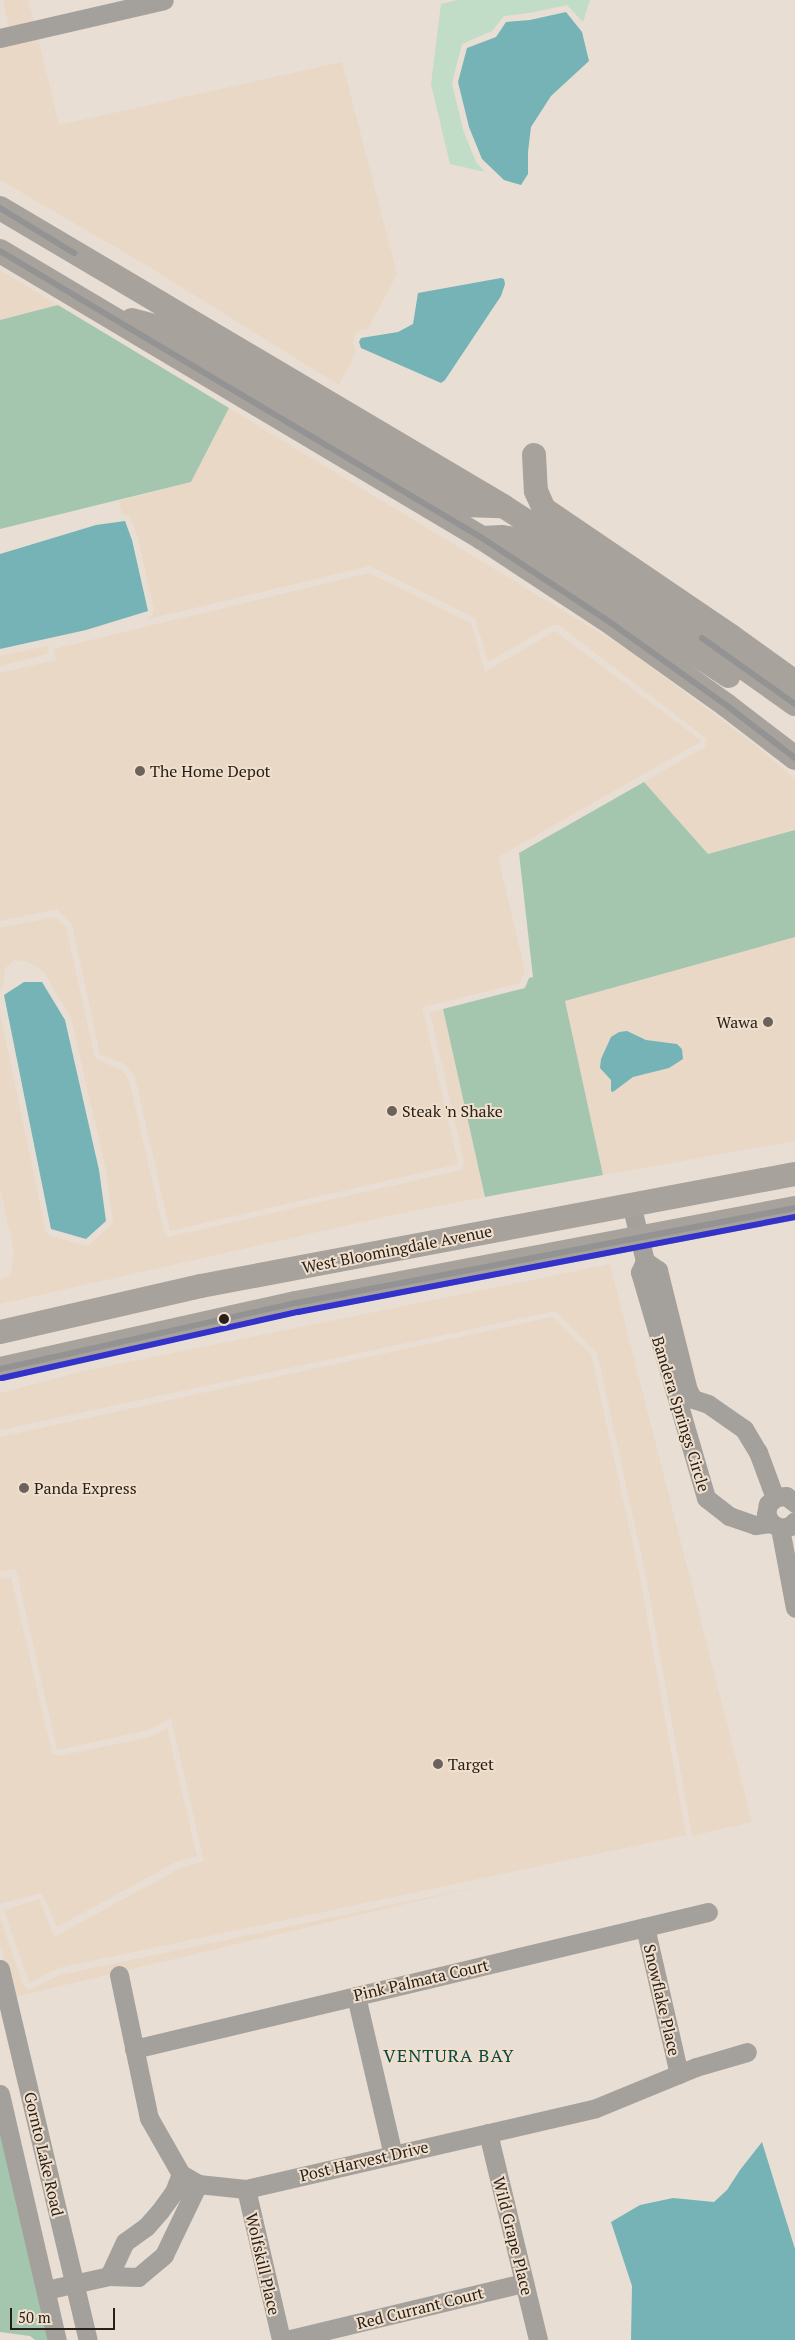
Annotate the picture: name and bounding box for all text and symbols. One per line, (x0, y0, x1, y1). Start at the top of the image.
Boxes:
place label: The Home Depot (150, 761, 271, 781)
marker: The Home Depot (134, 765, 146, 777)
place label: Wawa (716, 1012, 758, 1032)
marker: Wawa (762, 1016, 774, 1028)
place label: Steak 'n Shake (402, 1101, 503, 1121)
marker: Steak 'n Shake (386, 1105, 398, 1117)
street label: West Bloomingdale Avenue (300, 1221, 494, 1277)
unlabelled marker (219, 1314, 229, 1324)
street label: Bandera Springs Circle (648, 1334, 714, 1494)
place label: Panda Express (34, 1478, 137, 1498)
marker: Panda Express (18, 1482, 30, 1494)
place label: Target (448, 1754, 494, 1774)
marker: Target (432, 1758, 444, 1770)
street label: Snowflake Place (640, 1942, 684, 2058)
street label: Pink Palmata Court (351, 1955, 491, 2005)
district label: VENTURA BAY (382, 2044, 516, 2066)
street label: Gornto Lake Road (20, 2090, 68, 2218)
street label: Post Harvest Drive (298, 2137, 430, 2185)
street label: Wild Grape Place (489, 2175, 537, 2297)
street label: Wolfskill Place (242, 2211, 284, 2317)
street label: Red Currant Court (355, 2283, 485, 2333)
scale bar (12, 2298, 118, 2330)
text: 50 m (18, 2307, 51, 2327)

